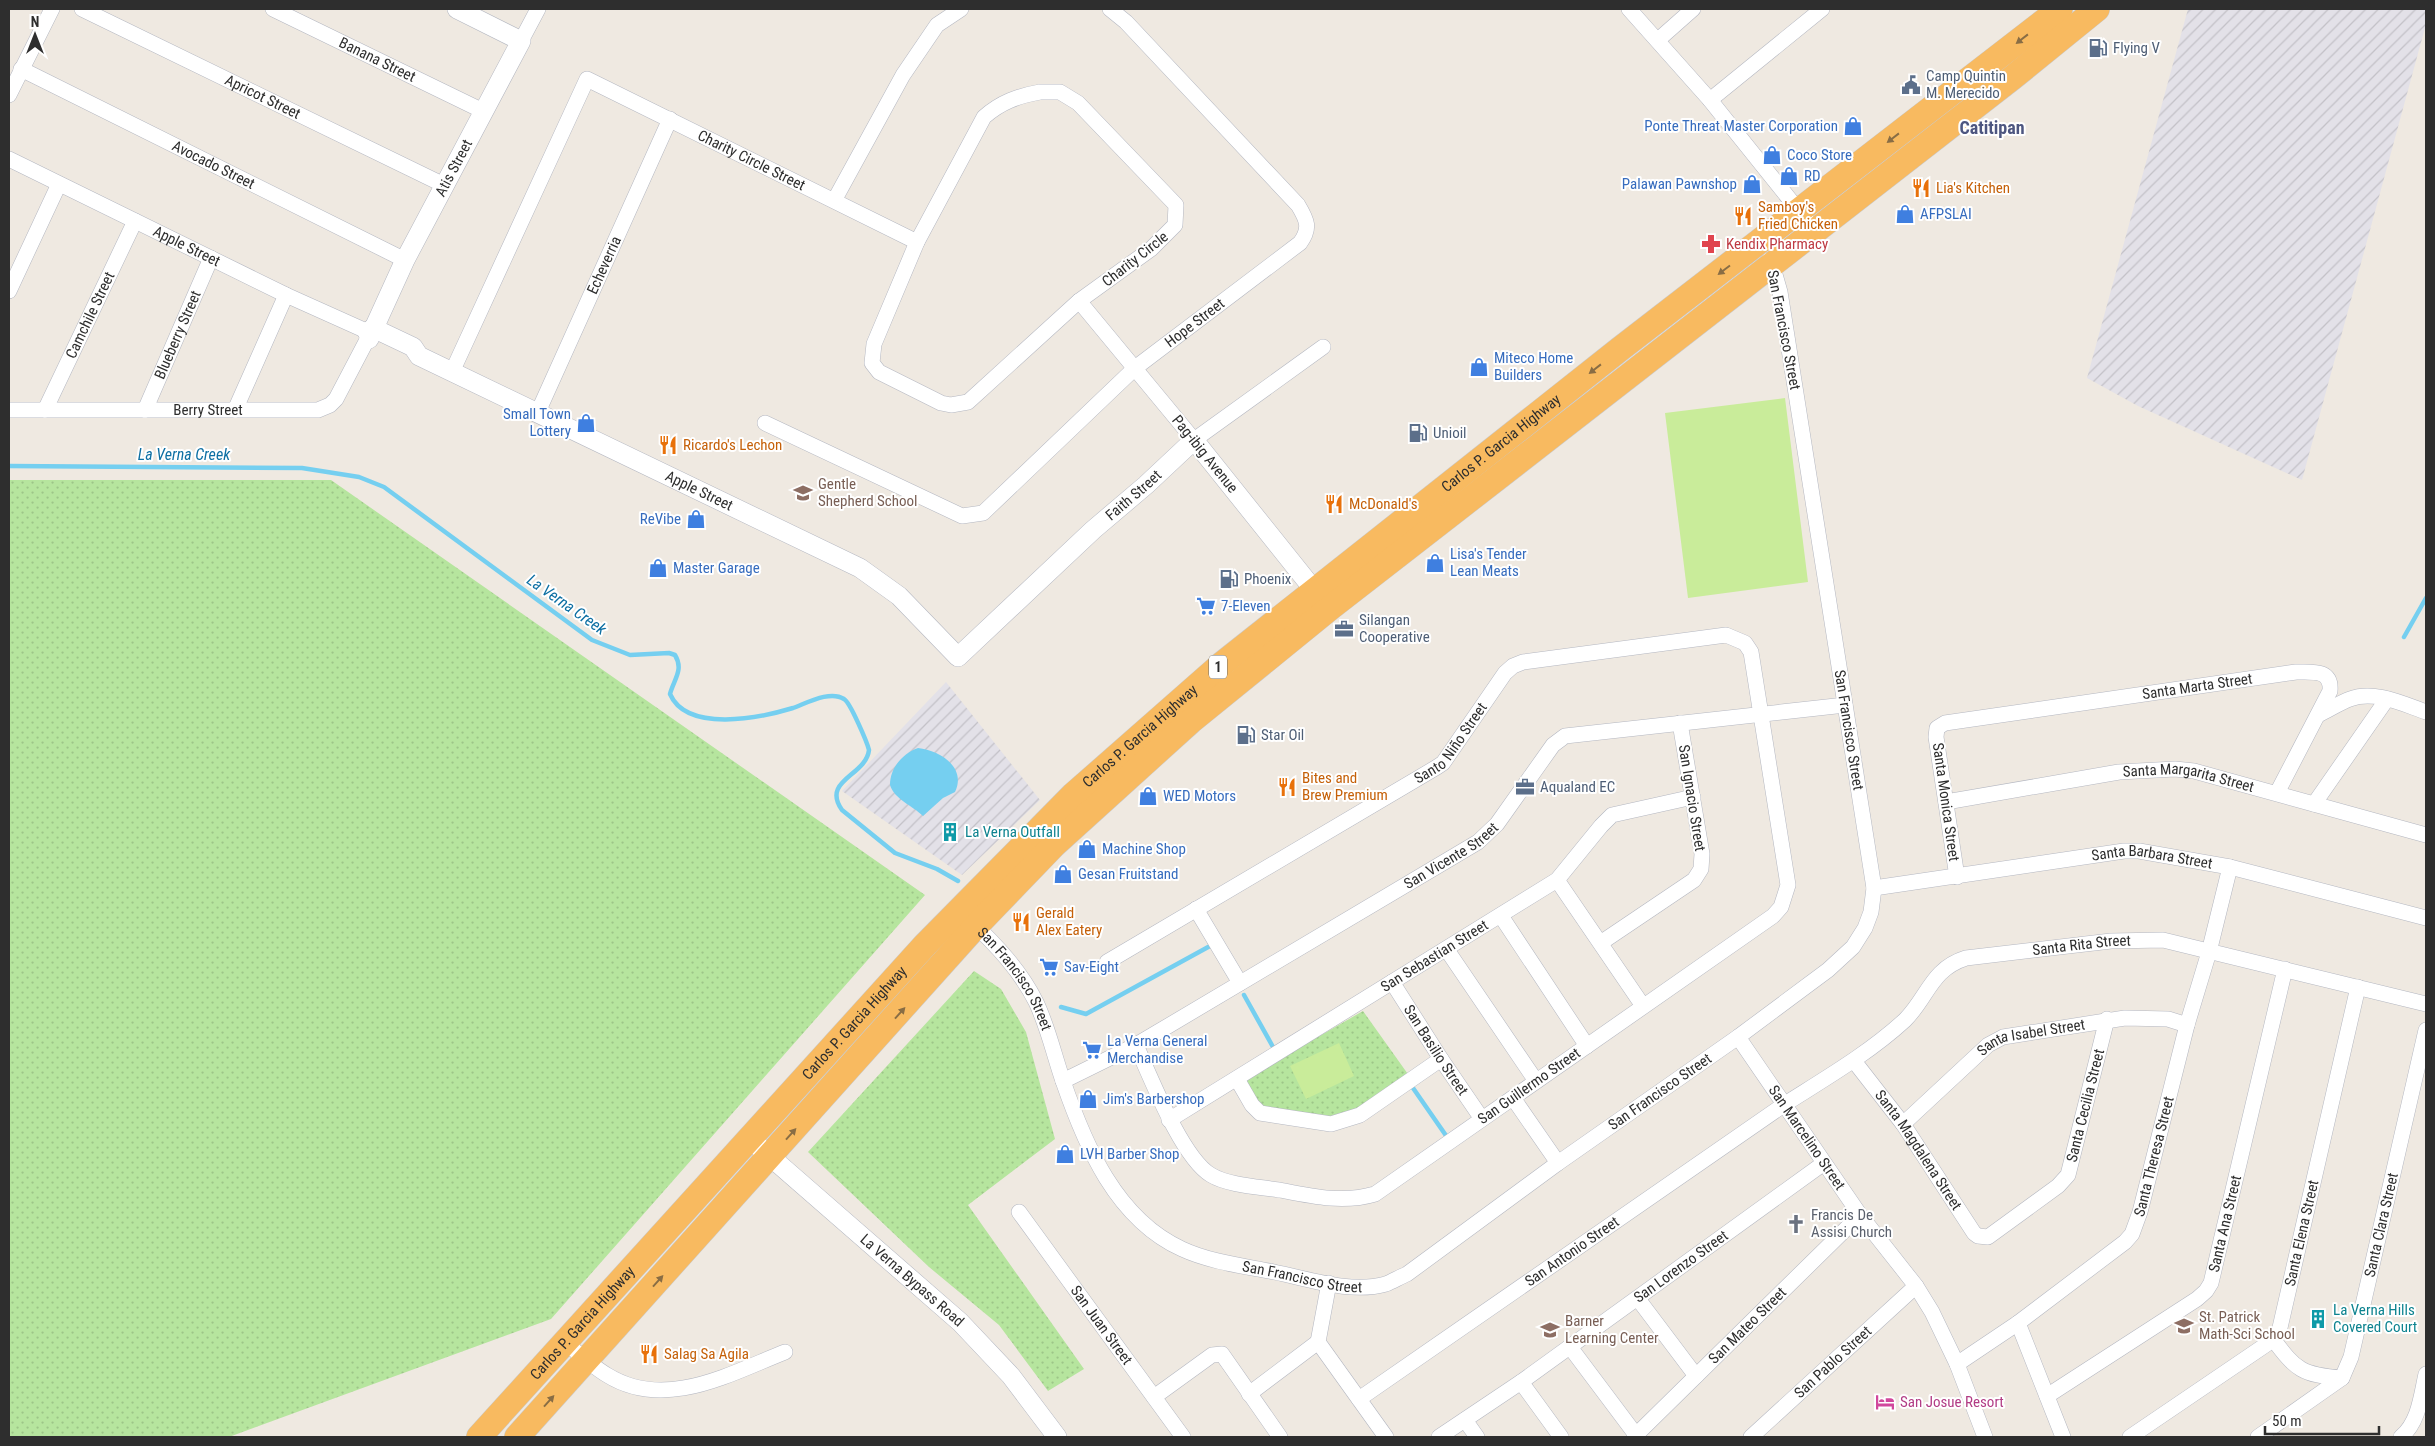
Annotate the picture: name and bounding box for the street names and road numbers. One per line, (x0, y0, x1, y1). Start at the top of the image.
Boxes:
street label: Banana Street (336, 33, 419, 86)
street label: Apricot Street (222, 71, 303, 123)
street label: Charity Circle Street (695, 126, 808, 194)
street label: Atis Street (431, 136, 476, 200)
street label: Avocado Street (169, 137, 258, 193)
street label: Apple Street (150, 222, 223, 270)
street label: Charity Circle (1098, 228, 1172, 290)
street label: Echeverria (583, 233, 625, 297)
street label: Camchile Street (62, 269, 118, 361)
street label: San Francisco Street (1764, 269, 1804, 391)
street label: Blueberry Street (151, 288, 205, 382)
street label: Hope Street (1161, 295, 1228, 351)
street label: Carlos P. Garcia Highway (1438, 391, 1564, 496)
street label: Berry Street (173, 401, 243, 419)
street label: Pag-ibig Avenue (1168, 411, 1242, 497)
street label: Faith Street (1102, 466, 1165, 524)
street label: Apple Street (663, 467, 736, 515)
road number: 1 (1209, 656, 1227, 679)
street label: San Francisco Street (1831, 668, 1867, 792)
street label: Santa Marta Street (2141, 669, 2254, 703)
street label: Carlos P. Garcia Highway (1079, 681, 1201, 791)
street label: Santo Niño Street (1411, 699, 1491, 788)
street label: Santa Monica Street (1929, 742, 1963, 862)
street label: San Ignacio Street (1675, 743, 1709, 853)
street label: Santa Margarita Street (2122, 760, 2256, 796)
street label: San Vicente Street (1401, 819, 1502, 893)
street label: Santa Barbara Street (2090, 842, 2214, 873)
street label: San Sebastian Street (1377, 916, 1491, 996)
street label: San Francisco Street (974, 924, 1056, 1033)
street label: Santa Rita Street (2031, 932, 2131, 959)
street label: Carlos P. Garcia Highway (798, 962, 910, 1083)
street label: San Basilio Street (1400, 1001, 1472, 1099)
street label: Santa Isabel Street (1973, 1015, 2086, 1060)
street label: San Guillermo Street (1474, 1044, 1584, 1128)
street label: Santa Cecilia Street (2063, 1047, 2108, 1164)
street label: San Francisco Street (1605, 1049, 1715, 1134)
street label: San Marcelino Street (1765, 1082, 1849, 1193)
street label: Santa Magdalena Street (1871, 1086, 1966, 1213)
street label: Santa Theresa Street (2130, 1094, 2178, 1219)
street label: Santa Clara Street (2361, 1171, 2402, 1279)
street label: Santa Ana Street (2205, 1173, 2245, 1274)
street label: Santa Elena Street (2281, 1178, 2323, 1288)
street label: San Antonio Street (1521, 1213, 1622, 1290)
street label: San Lorenzo Street (1630, 1226, 1731, 1306)
street label: La Verna Bypass Road (857, 1230, 968, 1330)
street label: San Francisco Street (1241, 1257, 1362, 1296)
street label: Carlos P. Garcia Highway (526, 1262, 638, 1383)
street label: San Juan Street (1067, 1282, 1136, 1368)
street label: San Mateo Street (1705, 1283, 1790, 1368)
street label: San Pablo Street (1791, 1322, 1875, 1402)

